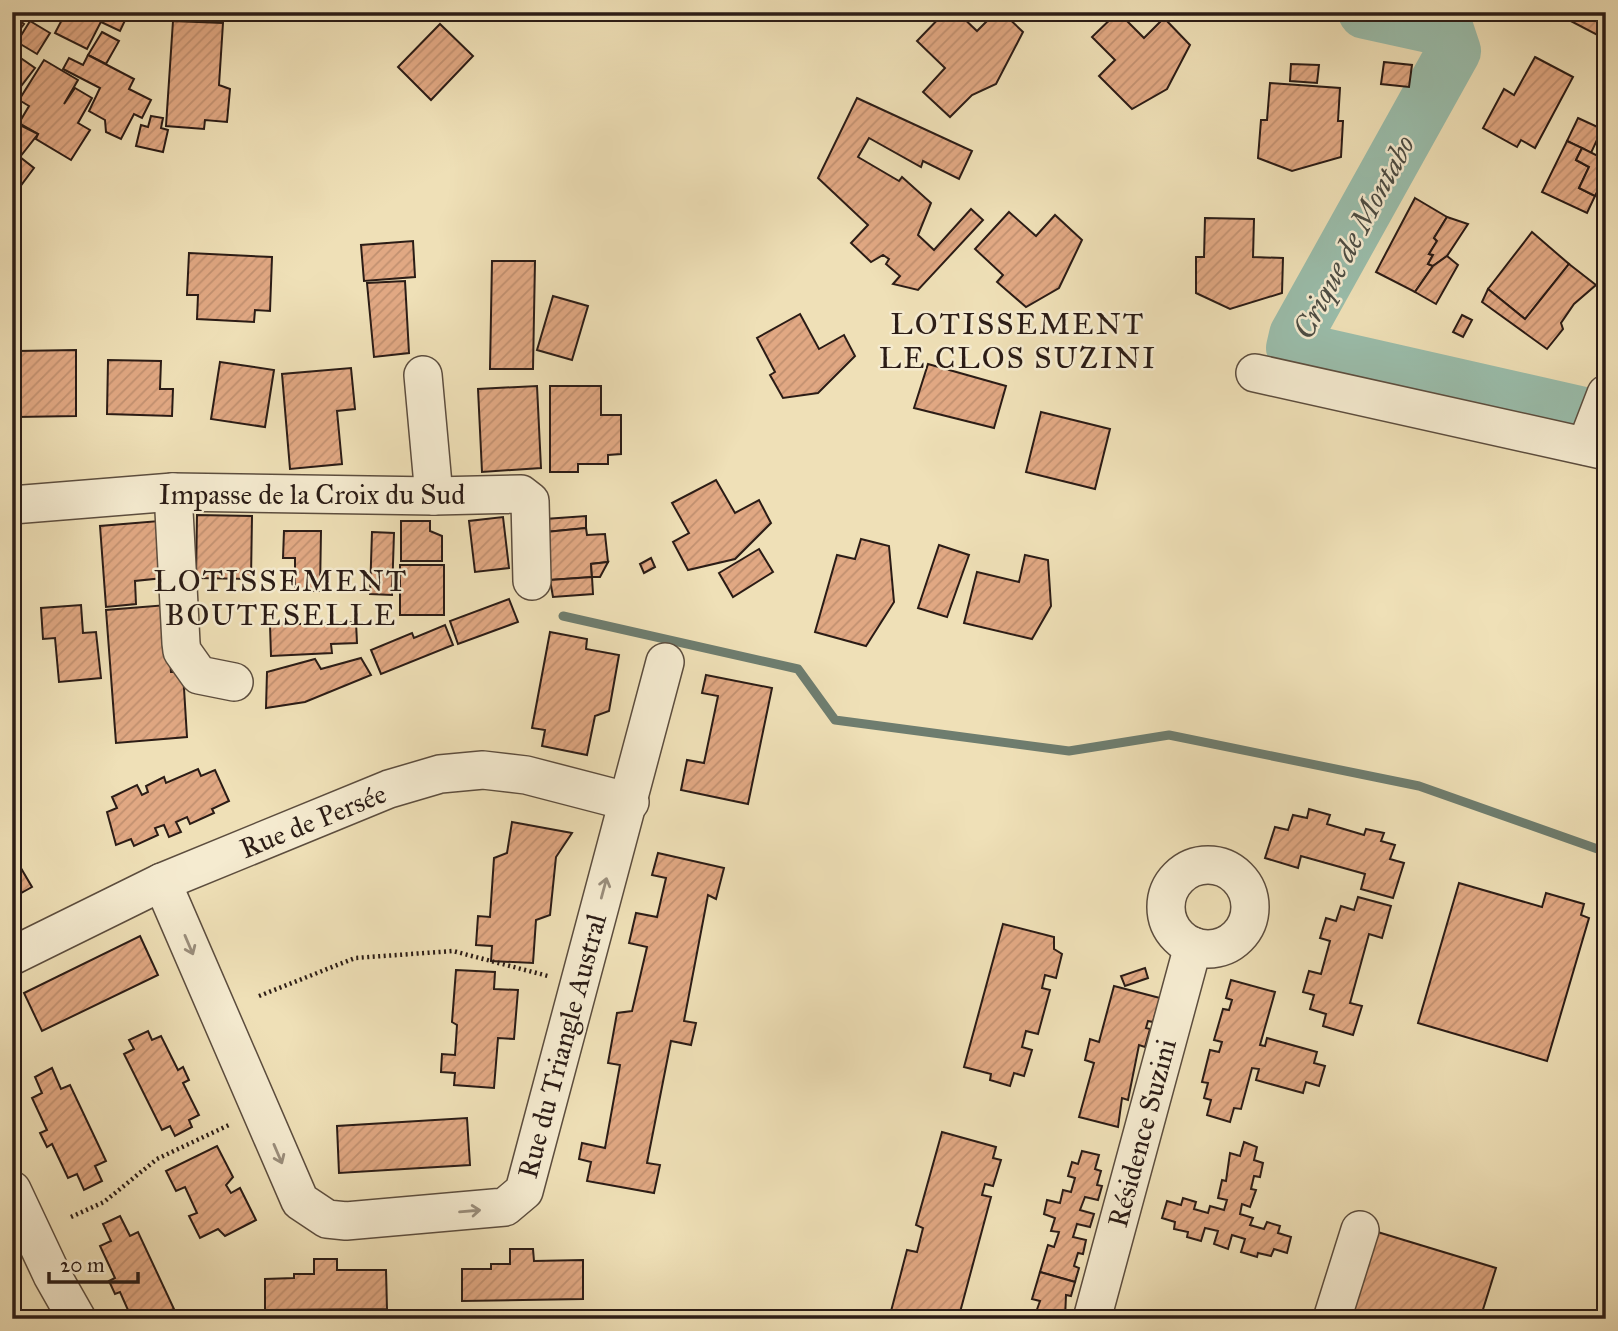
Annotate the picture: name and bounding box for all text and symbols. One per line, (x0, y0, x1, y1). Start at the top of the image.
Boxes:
water label: Crique de Montabo (1285, 129, 1423, 345)
district label: LOTISSEMENT LE CLOS SUZINI (879, 306, 1157, 376)
street label: Impasse de la Croix du Sud (159, 477, 465, 512)
district label: LOTISSEMENT BOUTESELLE (154, 563, 408, 633)
street label: Rue de Persée (235, 776, 391, 866)
one-way arrow (599, 877, 612, 899)
street label: Rue du Triangle Austral (510, 909, 614, 1182)
one-way arrow (183, 934, 196, 955)
street label: Résidence Suzini (1100, 1035, 1184, 1231)
one-way arrow (273, 1143, 286, 1164)
one-way arrow (458, 1204, 480, 1217)
scale bar (49, 1240, 138, 1284)
text: 20 m (60, 1252, 105, 1278)

